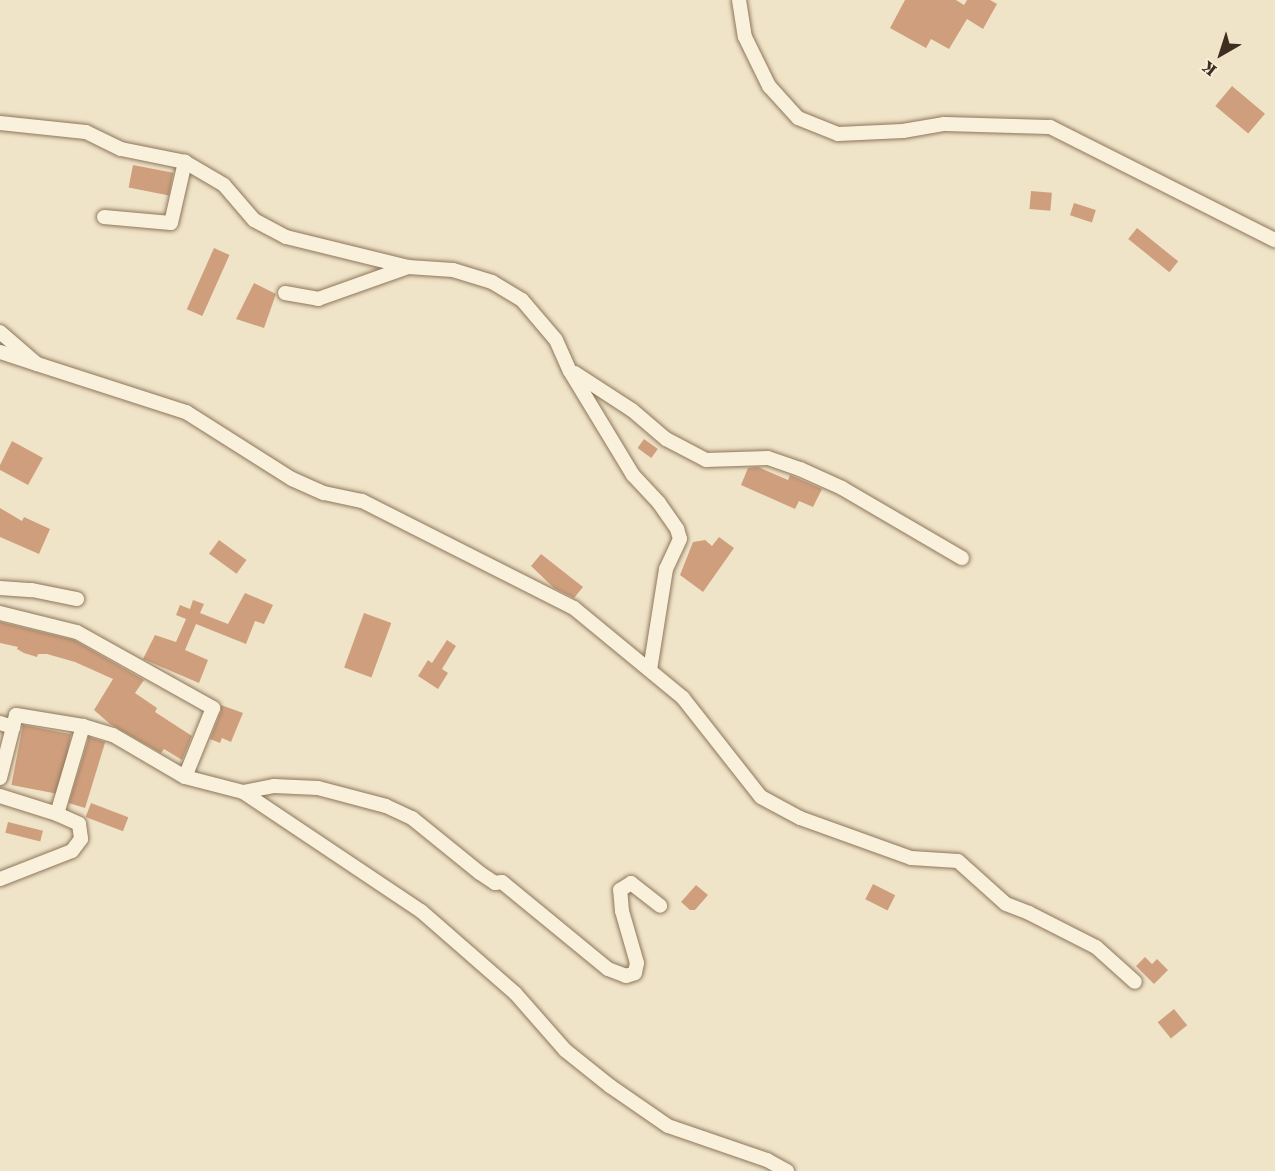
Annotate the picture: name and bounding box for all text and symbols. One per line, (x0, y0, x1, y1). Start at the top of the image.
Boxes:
north arrow (1191, 24, 1251, 84)
text: K (1198, 57, 1220, 80)

